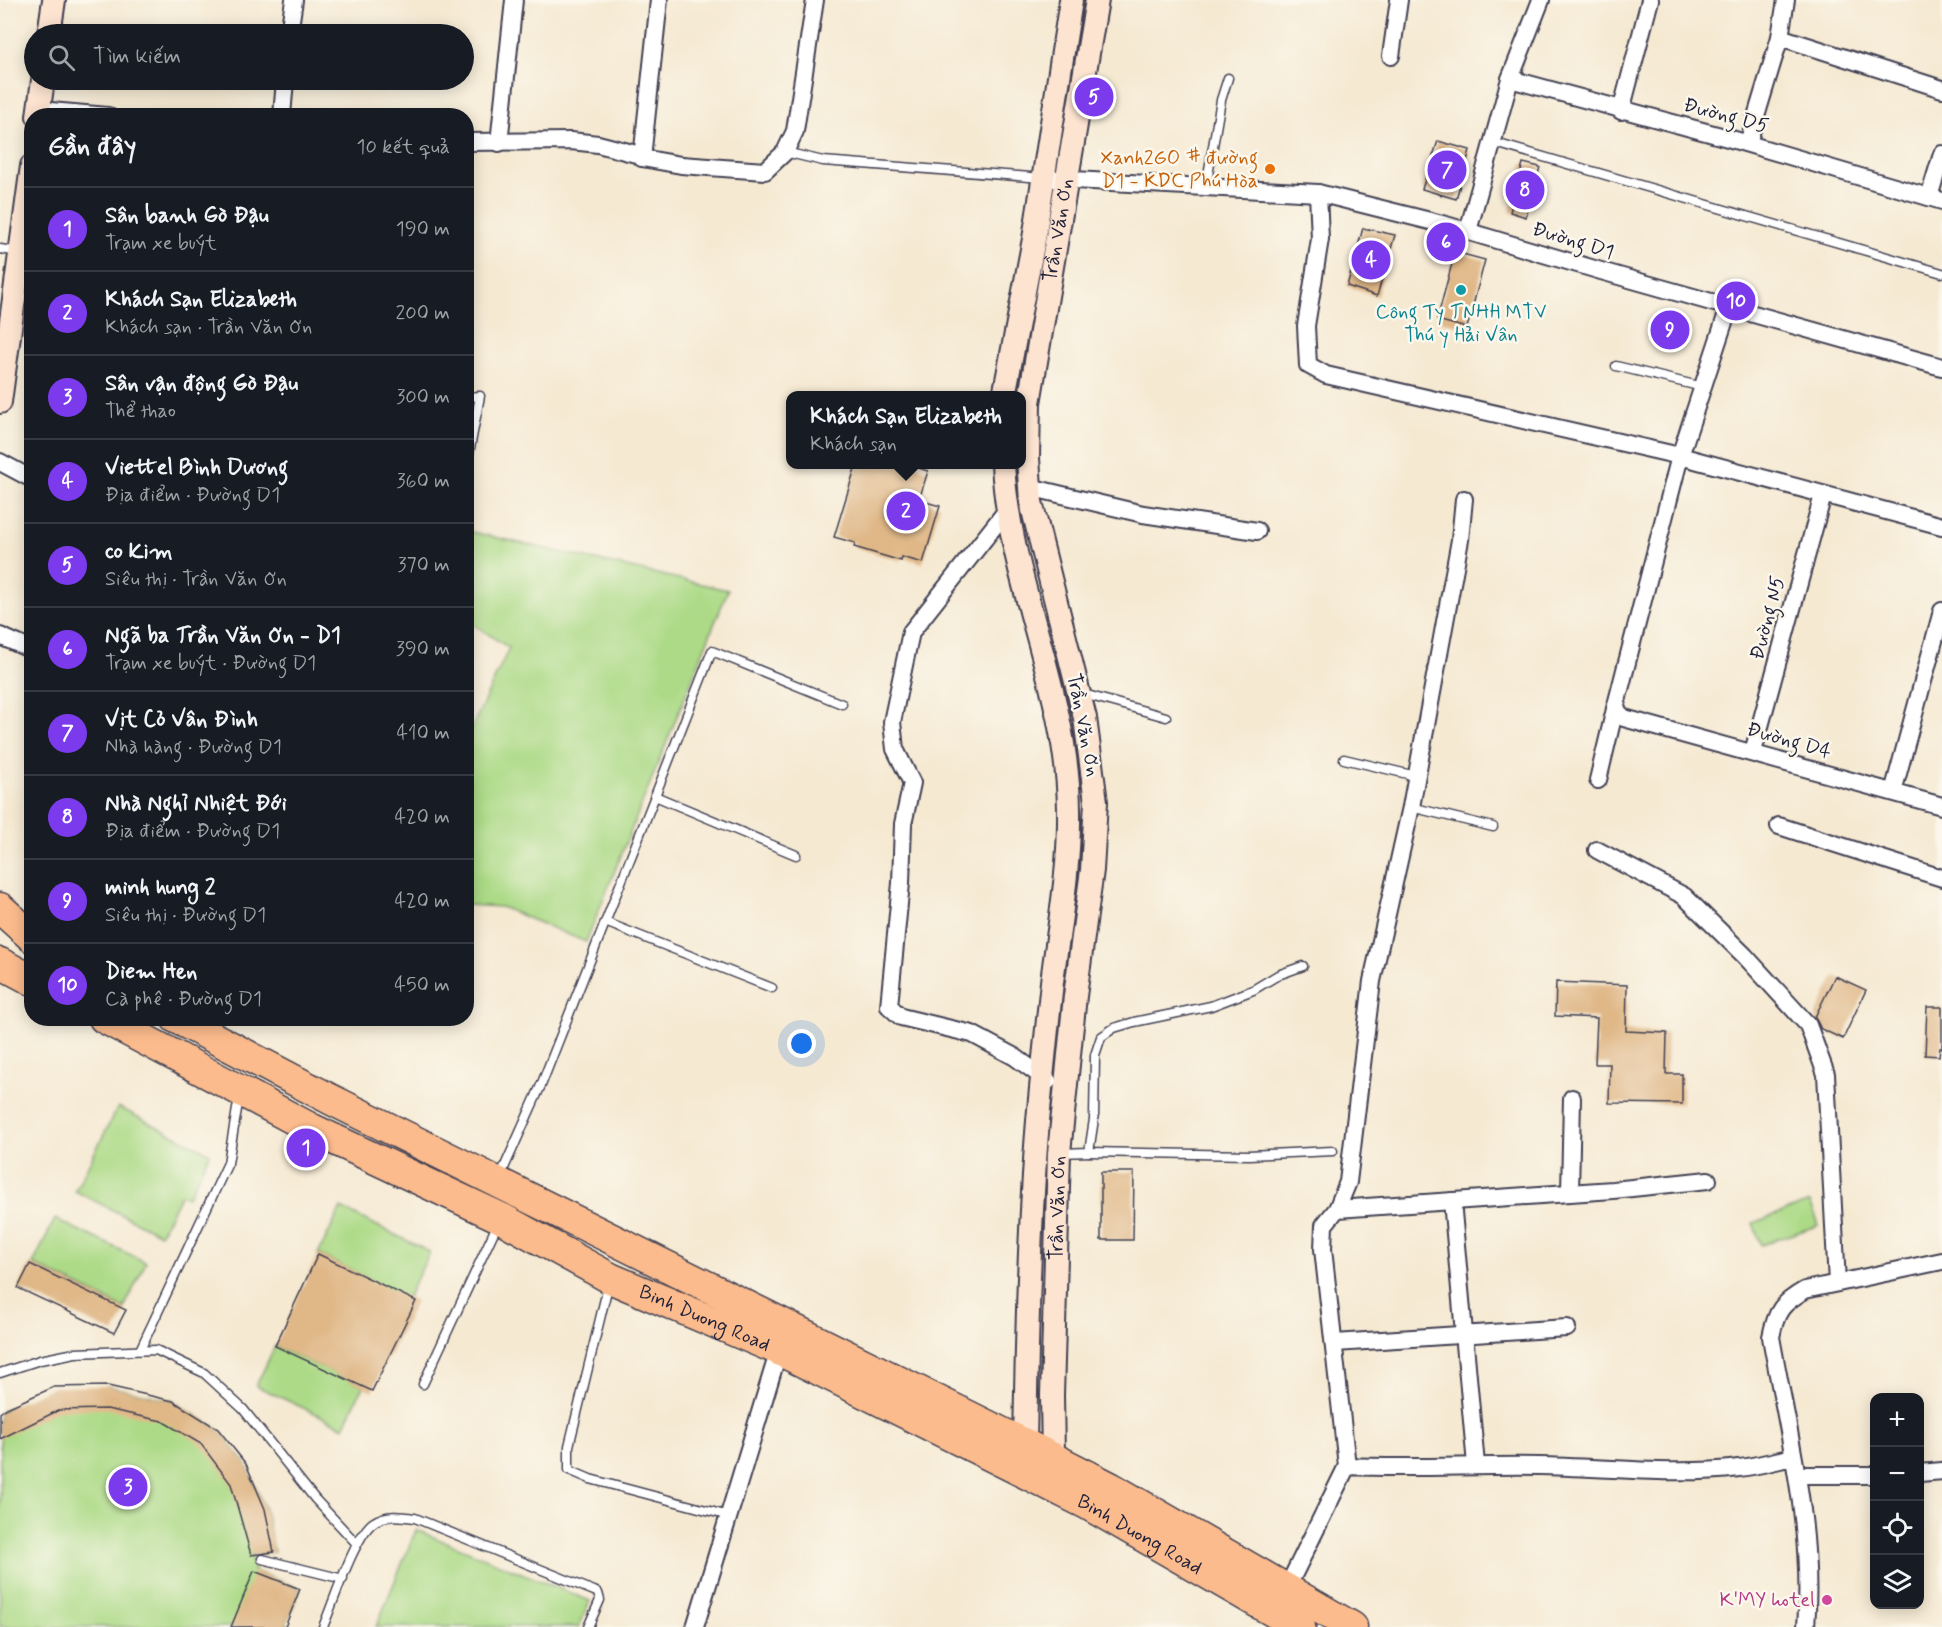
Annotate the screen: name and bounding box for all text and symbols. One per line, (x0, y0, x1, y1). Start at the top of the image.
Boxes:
search box (24, 24, 474, 90)
icon: search (45, 41, 78, 74)
text: Tìm kiếm (93, 43, 181, 71)
pin: 5 (1074, 74, 1114, 120)
street label: Đường D5 (1680, 92, 1772, 142)
text: Gần đây (48, 130, 136, 164)
text: 10 kết quả (357, 134, 450, 161)
place label: Xanh2GO # đường D1 - KDC Phú Hòa (1101, 145, 1258, 195)
pin: 7 (1428, 148, 1466, 192)
marker: Xanh2GO # đường D1 - KDC Phú Hòa (1263, 162, 1277, 176)
pin: 8 (1506, 168, 1544, 213)
street label: Trần Văn Ơn (1036, 176, 1080, 284)
text: Sân banh Gò Đậu (105, 202, 269, 230)
text: 1 (63, 216, 72, 243)
text: 190 m (396, 216, 450, 243)
street label: Đường D1 (1528, 216, 1617, 268)
pin: 6 (1426, 220, 1466, 264)
text: Trạm xe buýt (105, 230, 217, 257)
pin: 4 (1352, 238, 1390, 282)
pin: 10 (1716, 278, 1756, 324)
marker: Công Ty TNHH MTV Thú y Hải Vân (1454, 283, 1468, 297)
text: Khách Sạn Elizabeth (105, 286, 297, 314)
place label: Công Ty TNHH MTV Thú y Hải Vân (1376, 299, 1547, 349)
text: 2 (63, 300, 72, 327)
text: 200 m (395, 300, 450, 327)
pin: 9 (1650, 308, 1690, 352)
text: Khách sạn · Trần Văn Ơn (105, 314, 312, 341)
text: Sân vận động Gò Đậu (105, 370, 298, 398)
text: 3 (63, 384, 72, 411)
text: 300 m (396, 384, 450, 411)
popup (786, 391, 1026, 469)
text: Thể thao (105, 398, 176, 425)
text: Khách Sạn Elizabeth (810, 403, 1002, 431)
text: Khách sạn (810, 431, 897, 458)
text: Viettel Bình Dương (105, 454, 288, 482)
text: 4 (62, 468, 73, 495)
text: 360 m (397, 468, 450, 495)
text: Địa điểm · Đường D1 (105, 482, 280, 509)
pin: 2 (886, 488, 926, 534)
text: co Kim (105, 538, 173, 566)
text: 5 (62, 552, 74, 579)
text: 370 m (398, 552, 450, 579)
text: Siêu thị · Trần Văn Ơn (105, 566, 287, 593)
street label: Đường N5 (1744, 573, 1794, 663)
text: Ngã ba Trần Văn Ơn - D1 (105, 622, 341, 650)
text: 6 (62, 636, 73, 663)
text: 390 m (396, 636, 450, 663)
text: Trạm xe buýt · Đường D1 (105, 650, 316, 677)
street label: Trần Văn Ơn (1060, 671, 1106, 779)
text: Vịt Cỏ Vân Đình (105, 706, 258, 734)
street label: Đường D4 (1743, 716, 1835, 768)
text: 7 (61, 720, 74, 747)
text: 410 m (396, 720, 450, 747)
text: Nhà hàng · Đường D1 (105, 734, 282, 761)
text: Nhà Nghỉ Nhiệt Đới (105, 790, 287, 818)
text: 8 (62, 804, 73, 831)
text: 420 m (394, 804, 450, 831)
text: Địa điểm · Đường D1 (105, 818, 280, 845)
text: minh hung 2 (105, 874, 216, 902)
text: 9 (63, 888, 72, 915)
text: 420 m (394, 888, 450, 915)
text: Siêu thị · Đường D1 (105, 902, 266, 929)
text: Diem Hen (105, 958, 197, 986)
text: 10 (57, 972, 78, 999)
text: 450 m (394, 972, 450, 999)
text: Cà phê · Đường D1 (105, 986, 262, 1013)
your location (787, 1029, 816, 1058)
pin: 1 (286, 1126, 326, 1170)
street label: Trần Văn Ơn (1042, 1155, 1072, 1261)
street label: Binh Duong Road (635, 1278, 775, 1358)
map controls (1870, 1393, 1924, 1609)
button: + (1870, 1393, 1924, 1447)
button: − (1870, 1447, 1924, 1501)
pin: 3 (108, 1464, 148, 1510)
street label: Binh Duong Road (1073, 1488, 1207, 1581)
button: locate (1870, 1501, 1924, 1555)
button: layers (1870, 1555, 1924, 1609)
place label: K'MY hotel (1720, 1587, 1815, 1614)
marker: K'MY hotel (1820, 1593, 1834, 1607)

